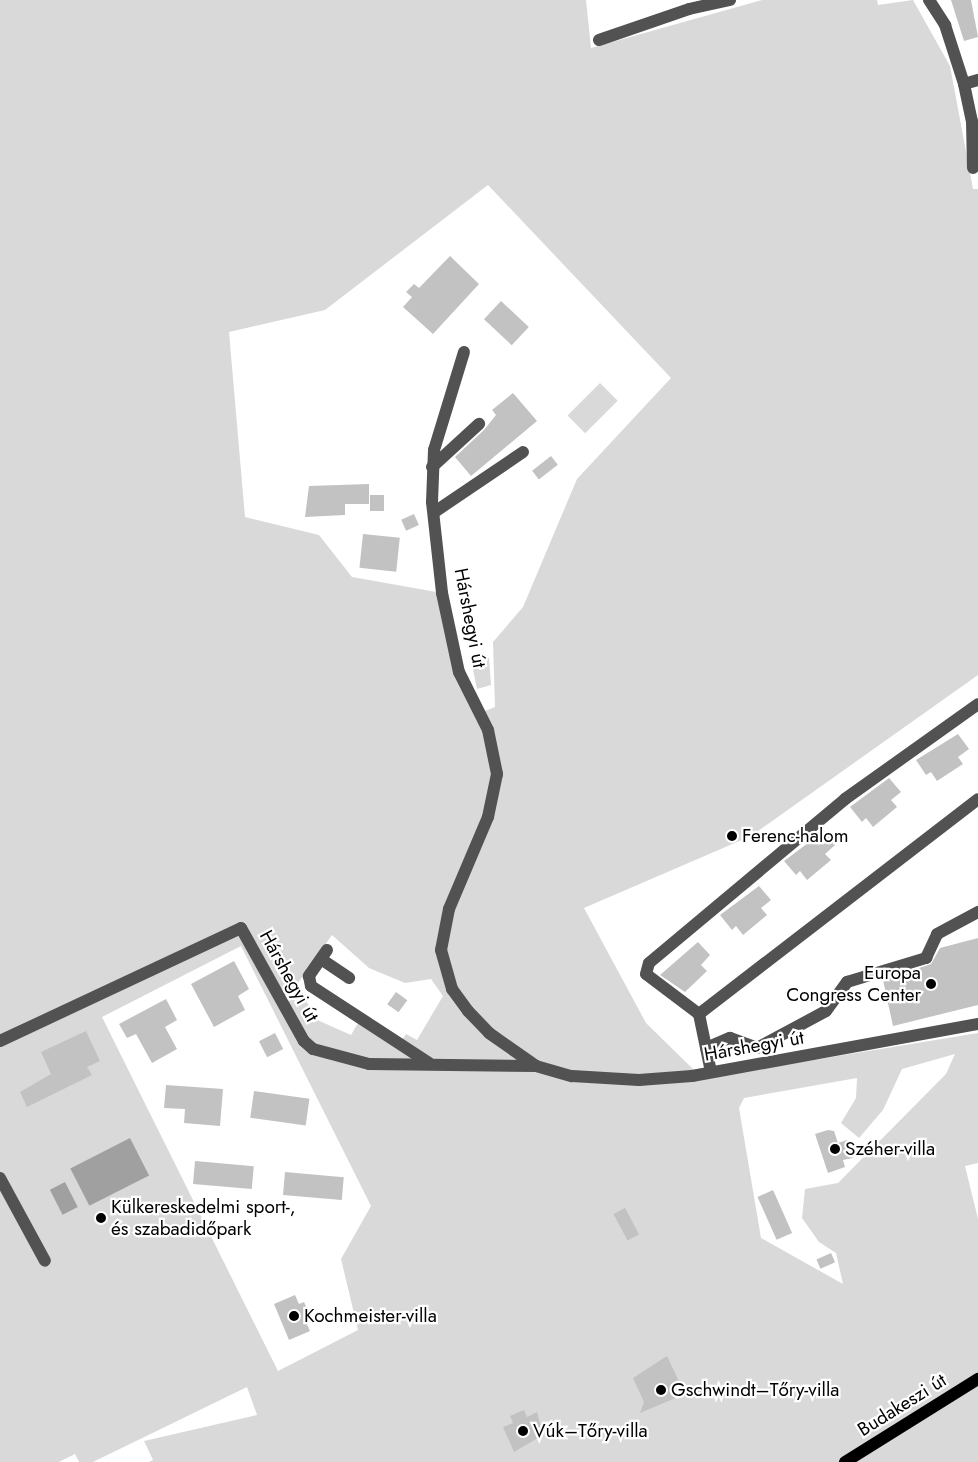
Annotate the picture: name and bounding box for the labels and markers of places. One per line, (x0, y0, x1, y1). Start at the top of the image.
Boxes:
place label: Ferenc-halom (742, 825, 848, 847)
marker: Ferenc-halom (726, 830, 738, 842)
place label: Europa Congress Center (786, 962, 921, 1006)
marker: Europa Congress Center (925, 978, 937, 990)
place label: Széher-villa (845, 1138, 935, 1160)
marker: Széher-villa (829, 1143, 841, 1155)
place label: Külkereskedelmi sport-, és szabadidőpark (111, 1196, 296, 1240)
marker: Külkereskedelmi sport-, és szabadidőpark (95, 1212, 107, 1224)
place label: Kochmeister-villa (304, 1305, 437, 1327)
marker: Kochmeister-villa (288, 1310, 300, 1322)
place label: Gschwindt–Tőry-villa (671, 1379, 839, 1401)
marker: Gschwindt–Tőry-villa (655, 1384, 667, 1396)
place label: Vúk–Tőry-villa (533, 1420, 648, 1442)
marker: Vúk–Tőry-villa (517, 1425, 529, 1437)

